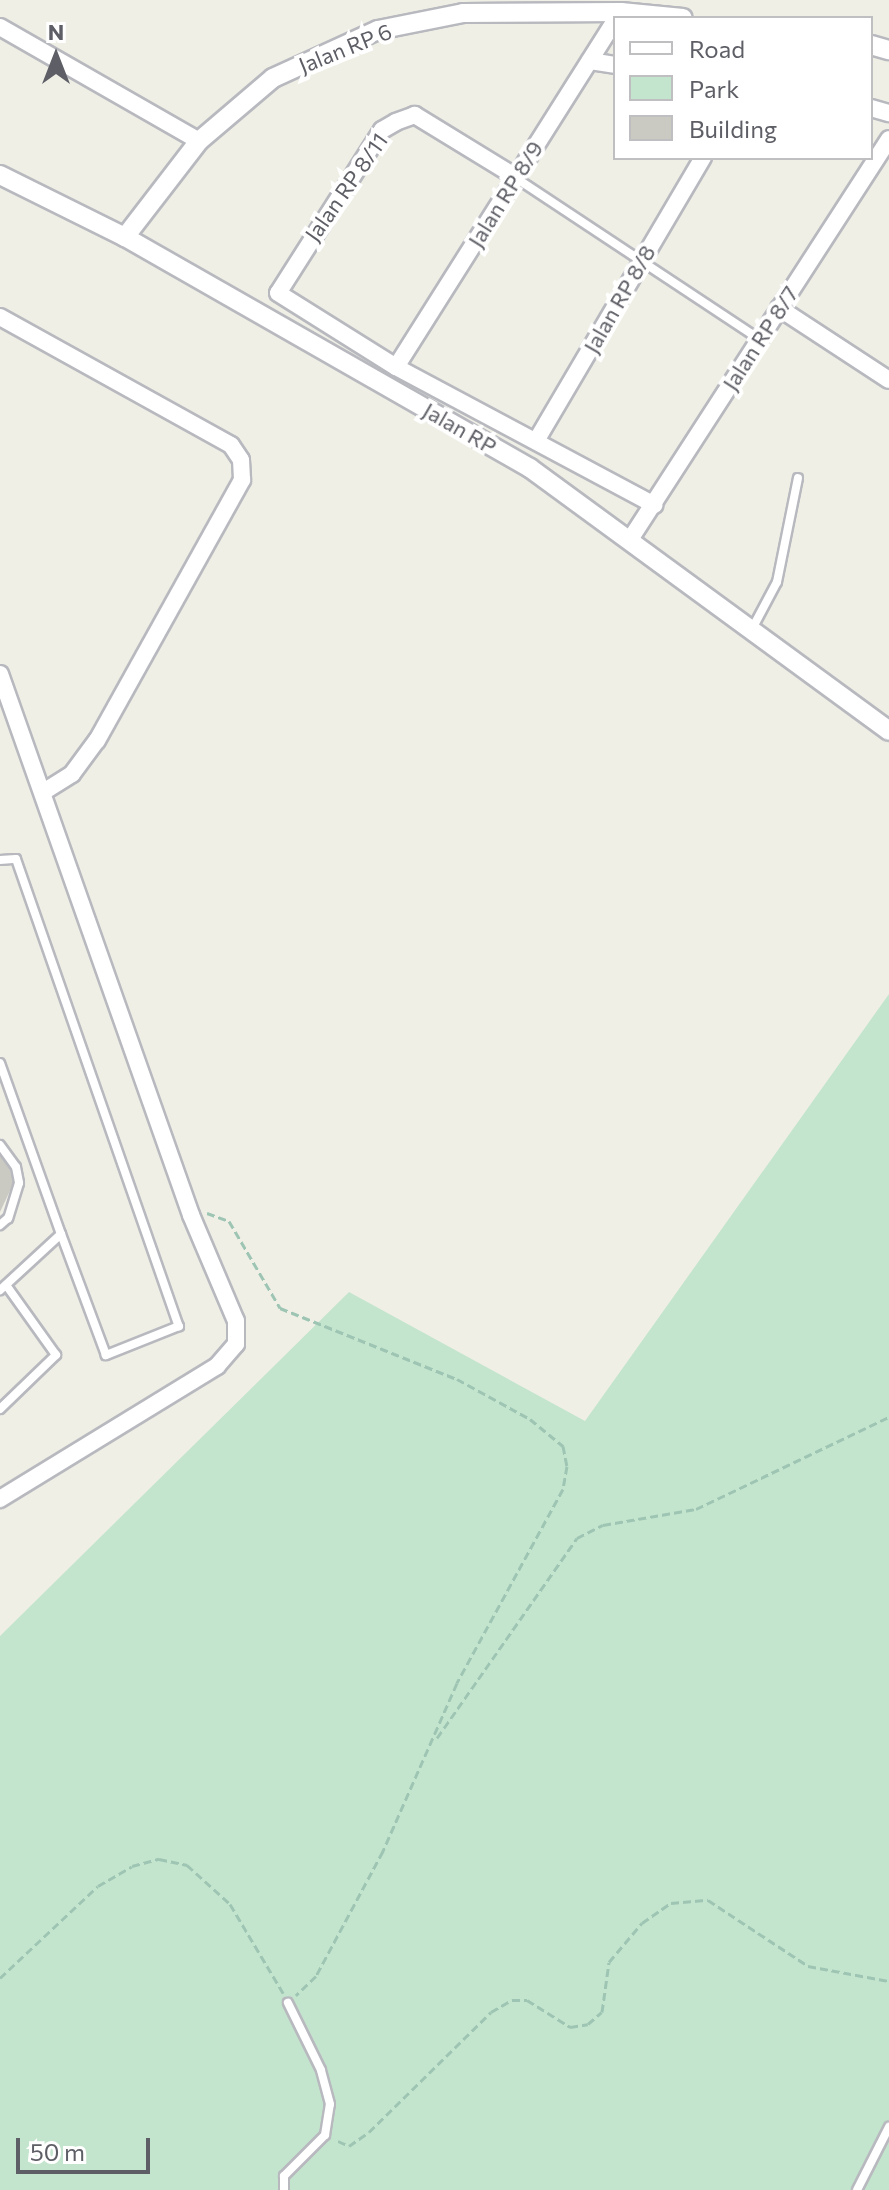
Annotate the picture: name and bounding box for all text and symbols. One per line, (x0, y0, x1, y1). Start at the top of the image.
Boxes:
north arrow (16, 16, 96, 96)
legend (613, 16, 873, 160)
street label: Jalan RP 6 (295, 17, 395, 79)
text: N (48, 18, 64, 45)
text: Road (689, 34, 745, 63)
text: Park (689, 74, 739, 103)
text: Building (689, 114, 777, 143)
street label: Jalan RP 8/11 (299, 128, 393, 246)
street label: Jalan RP 8/9 (462, 136, 548, 252)
street label: Jalan RP 8/8 (578, 240, 660, 358)
street label: Jalan RP 8/7 (717, 281, 803, 395)
street label: Jalan RP (419, 396, 501, 460)
scale bar (20, 2122, 154, 2172)
text: 50 m (30, 2137, 85, 2166)

